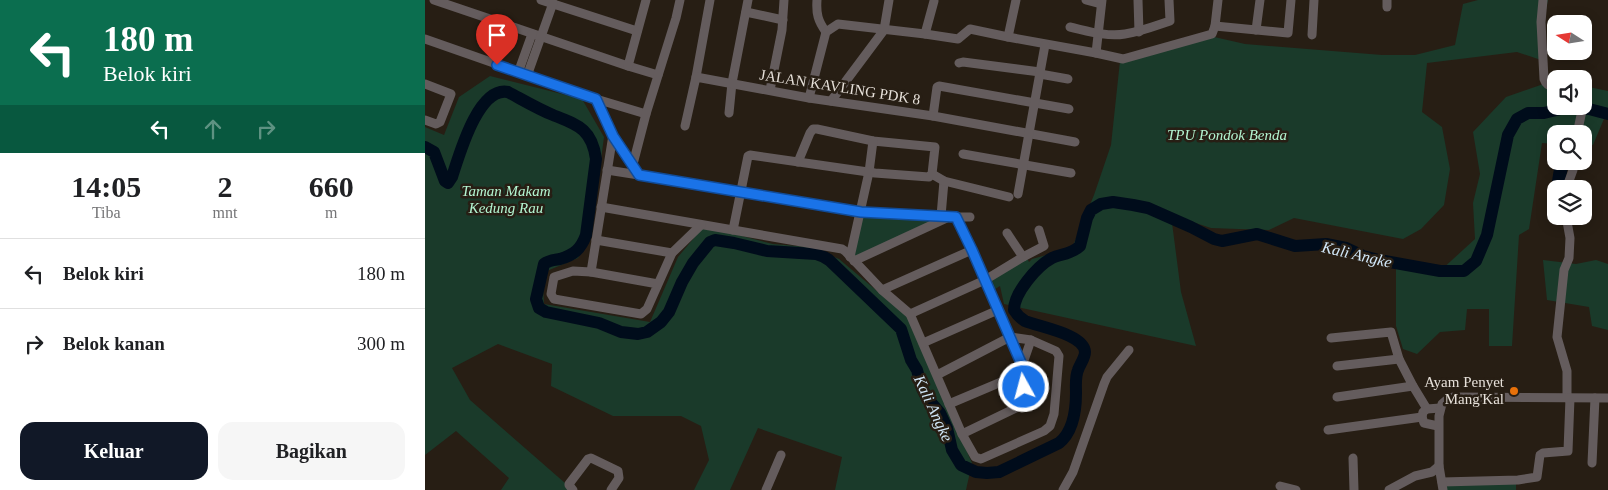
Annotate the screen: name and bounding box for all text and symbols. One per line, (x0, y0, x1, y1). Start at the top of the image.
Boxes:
pin (476, 14, 518, 65)
north arrow (1547, 15, 1593, 60)
map controls (1547, 15, 1592, 225)
icon: left (20, 20, 85, 85)
text: 180 m (103, 20, 193, 59)
icon: arrive (483, 21, 511, 49)
text: Belok kiri (103, 61, 192, 86)
street label: JALAN KAVLING PDK 8 (758, 66, 922, 108)
button: sound (1547, 70, 1592, 115)
icon: left (146, 115, 174, 143)
icon: ahead (199, 115, 227, 143)
icon: right (252, 115, 280, 143)
button: search (1547, 125, 1592, 170)
park label: TPU Pondok Benda (1167, 127, 1287, 143)
text: 14:05 (71, 170, 141, 203)
text: 2 (217, 170, 232, 203)
text: 660 (309, 170, 354, 203)
button: layers (1547, 180, 1592, 225)
park label: Taman Makam Kedung Rau (461, 183, 551, 216)
text: Tiba (92, 204, 121, 221)
text: mnt (213, 204, 237, 221)
text: m (325, 204, 337, 221)
water label: Kali Angke (1319, 238, 1394, 272)
icon: left (20, 260, 48, 288)
text: Belok kiri (63, 263, 144, 284)
text: 180 m (357, 263, 405, 284)
icon: right (20, 330, 48, 358)
text: Belok kanan (63, 333, 165, 354)
text: 300 m (357, 333, 405, 354)
position arrow (997, 360, 1049, 412)
water label: Kali Angke (909, 371, 956, 445)
place label: Ayam Penyet Mang'Kal (1424, 374, 1505, 407)
marker: Ayam Penyet Mang'Kal (1508, 385, 1520, 397)
button: Keluar (20, 422, 208, 480)
button: Bagikan (218, 422, 405, 480)

